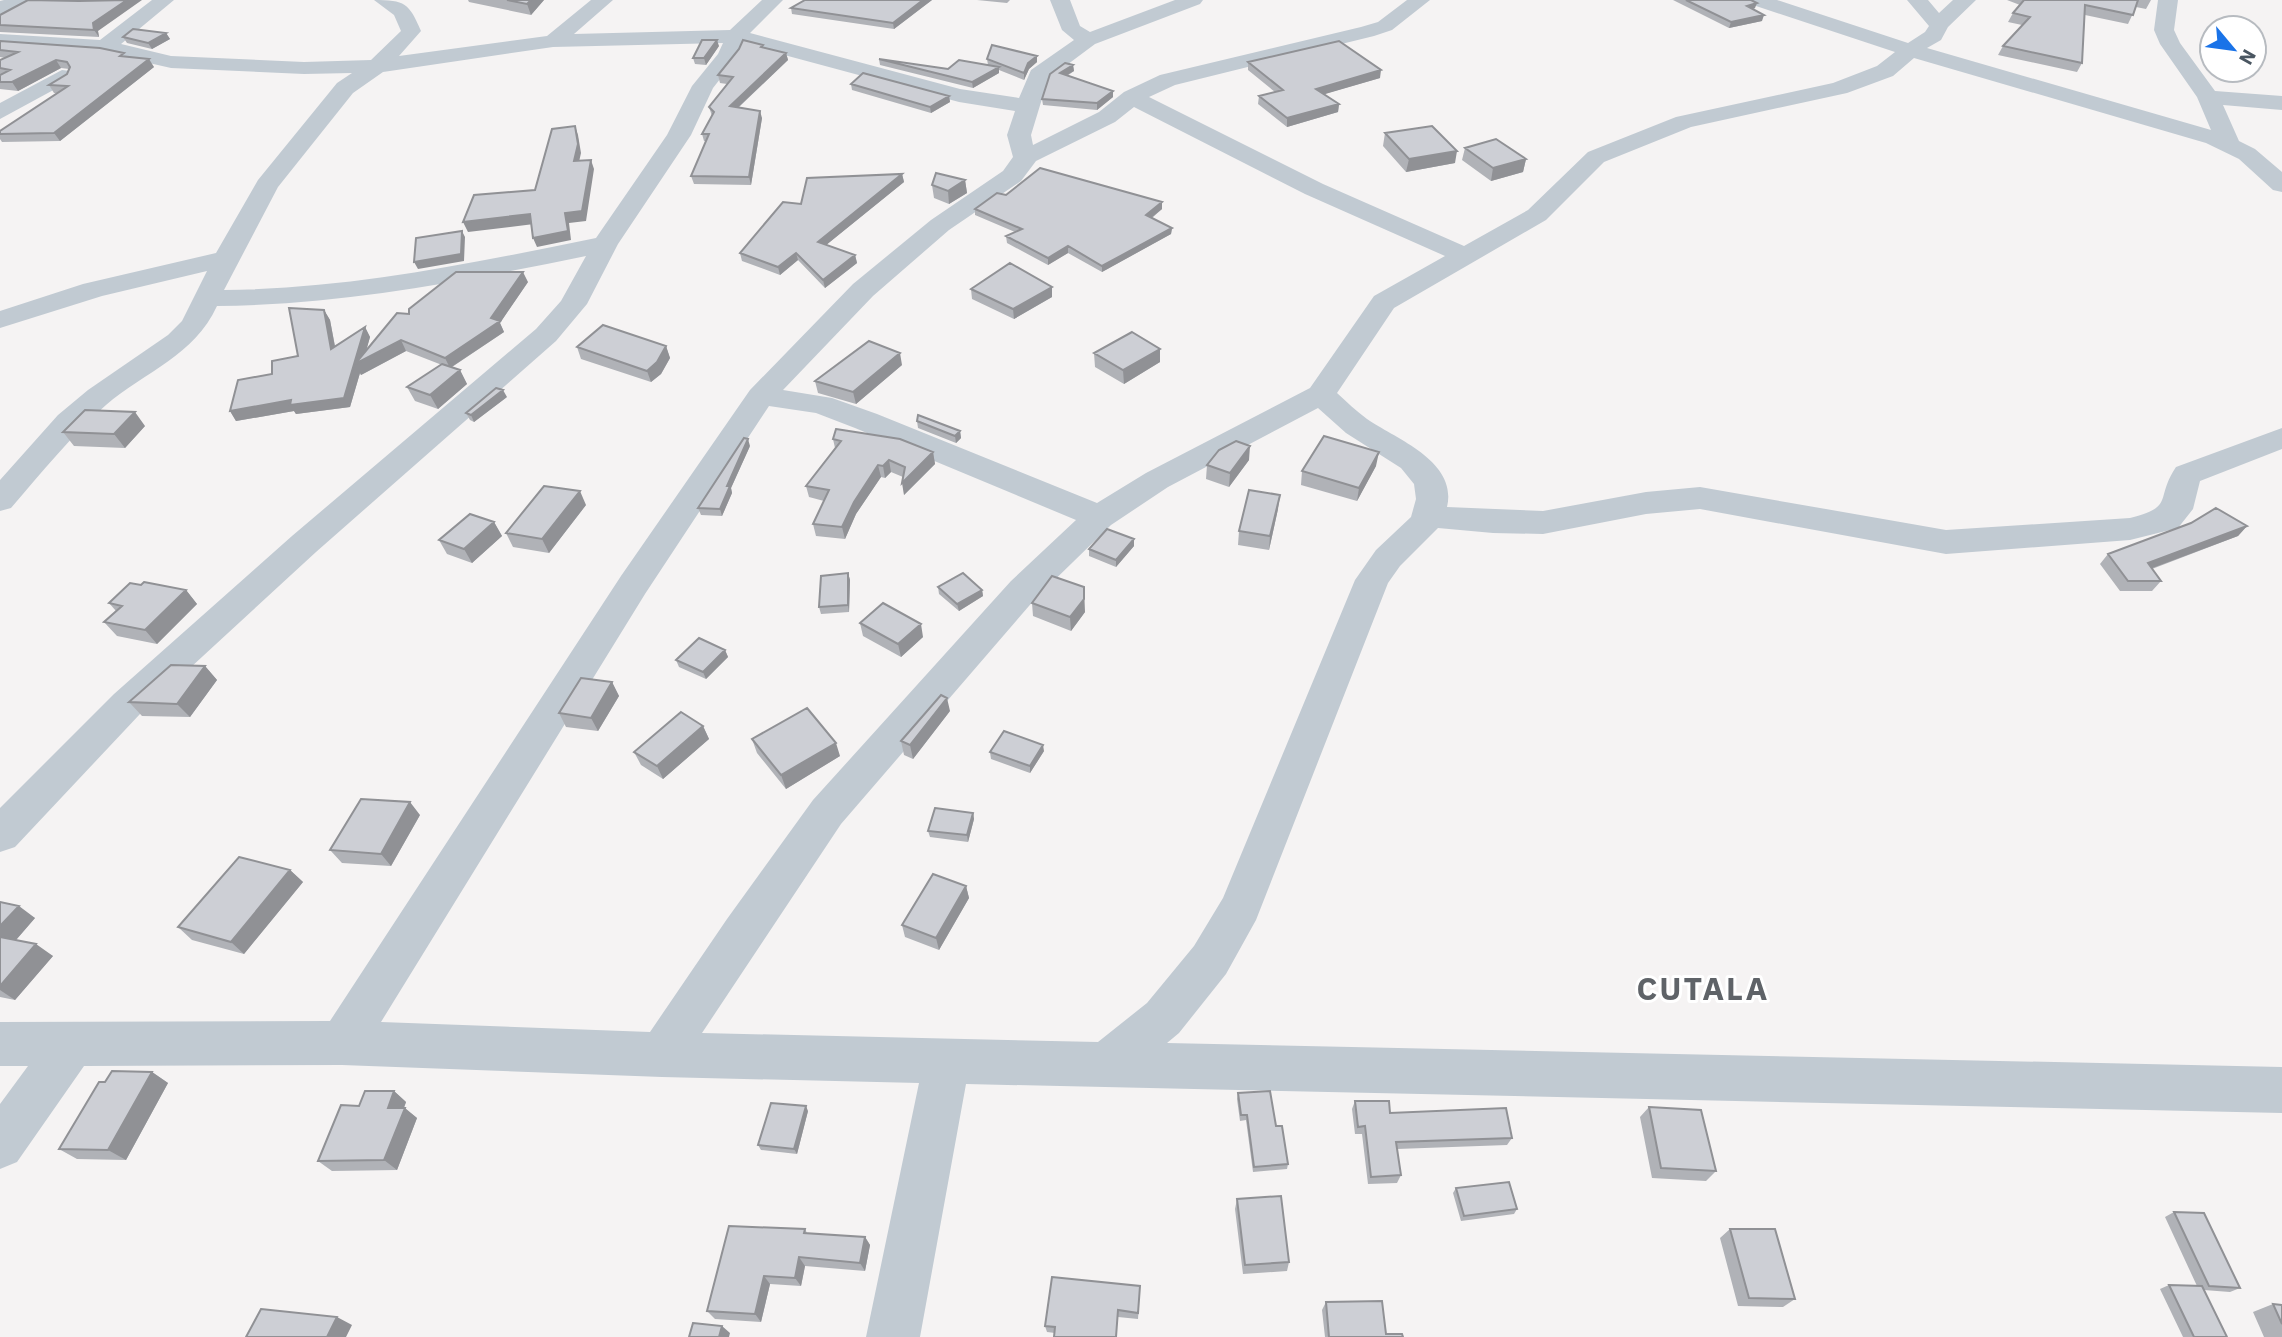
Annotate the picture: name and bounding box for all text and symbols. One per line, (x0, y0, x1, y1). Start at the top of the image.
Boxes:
north arrow (2198, 14, 2268, 84)
text: N (2234, 45, 2262, 69)
district label: CUTALA (1637, 967, 1770, 1009)

